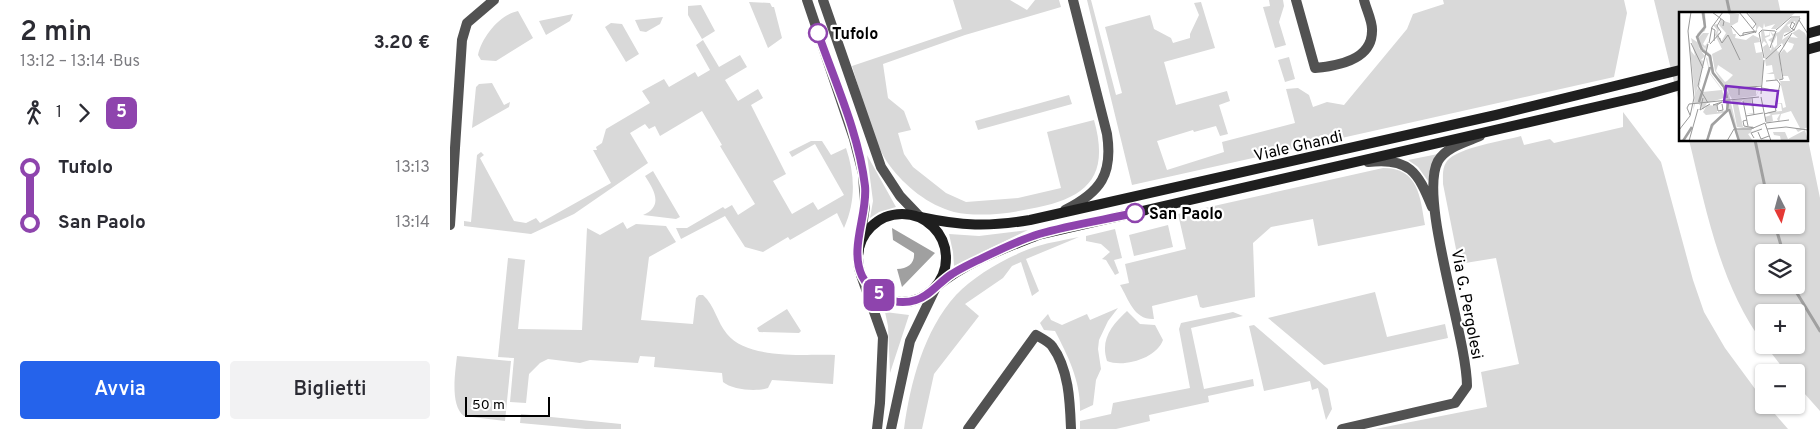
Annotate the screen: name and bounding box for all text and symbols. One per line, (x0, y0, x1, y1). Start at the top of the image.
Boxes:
inset map (1679, 12, 1808, 141)
text: 2 min (20, 15, 92, 51)
marker: Tufolo (808, 23, 828, 43)
place label: Tufolo (832, 25, 878, 45)
text: 3.20 € (374, 31, 430, 55)
text: 13:12 – 13:14 · Bus (20, 52, 140, 72)
icon: walk (20, 99, 48, 127)
icon: forward (70, 99, 98, 127)
text: 5 (116, 101, 127, 124)
text: 1 (56, 103, 62, 123)
street label: Viale Ghandi (1252, 127, 1345, 167)
text: Tufolo (58, 156, 113, 180)
text: 13:13 (395, 158, 430, 178)
north arrow (1755, 184, 1805, 234)
map controls (1755, 184, 1805, 414)
marker: San Paolo (1125, 203, 1145, 223)
place label: San Paolo (1149, 205, 1223, 225)
text: San Paolo (58, 211, 146, 235)
text: 13:14 (395, 213, 430, 233)
button: layers (1755, 244, 1805, 294)
street label: Via G. Pergolesi (1446, 248, 1487, 361)
line badge: 5 (863, 279, 895, 311)
text: 5 (874, 283, 885, 306)
button: + (1755, 304, 1805, 354)
button: Avvia (20, 361, 220, 419)
button: Biglietti (230, 361, 430, 419)
button: − (1755, 364, 1805, 414)
scale bar (465, 394, 550, 417)
text: 50 m (472, 397, 505, 414)

